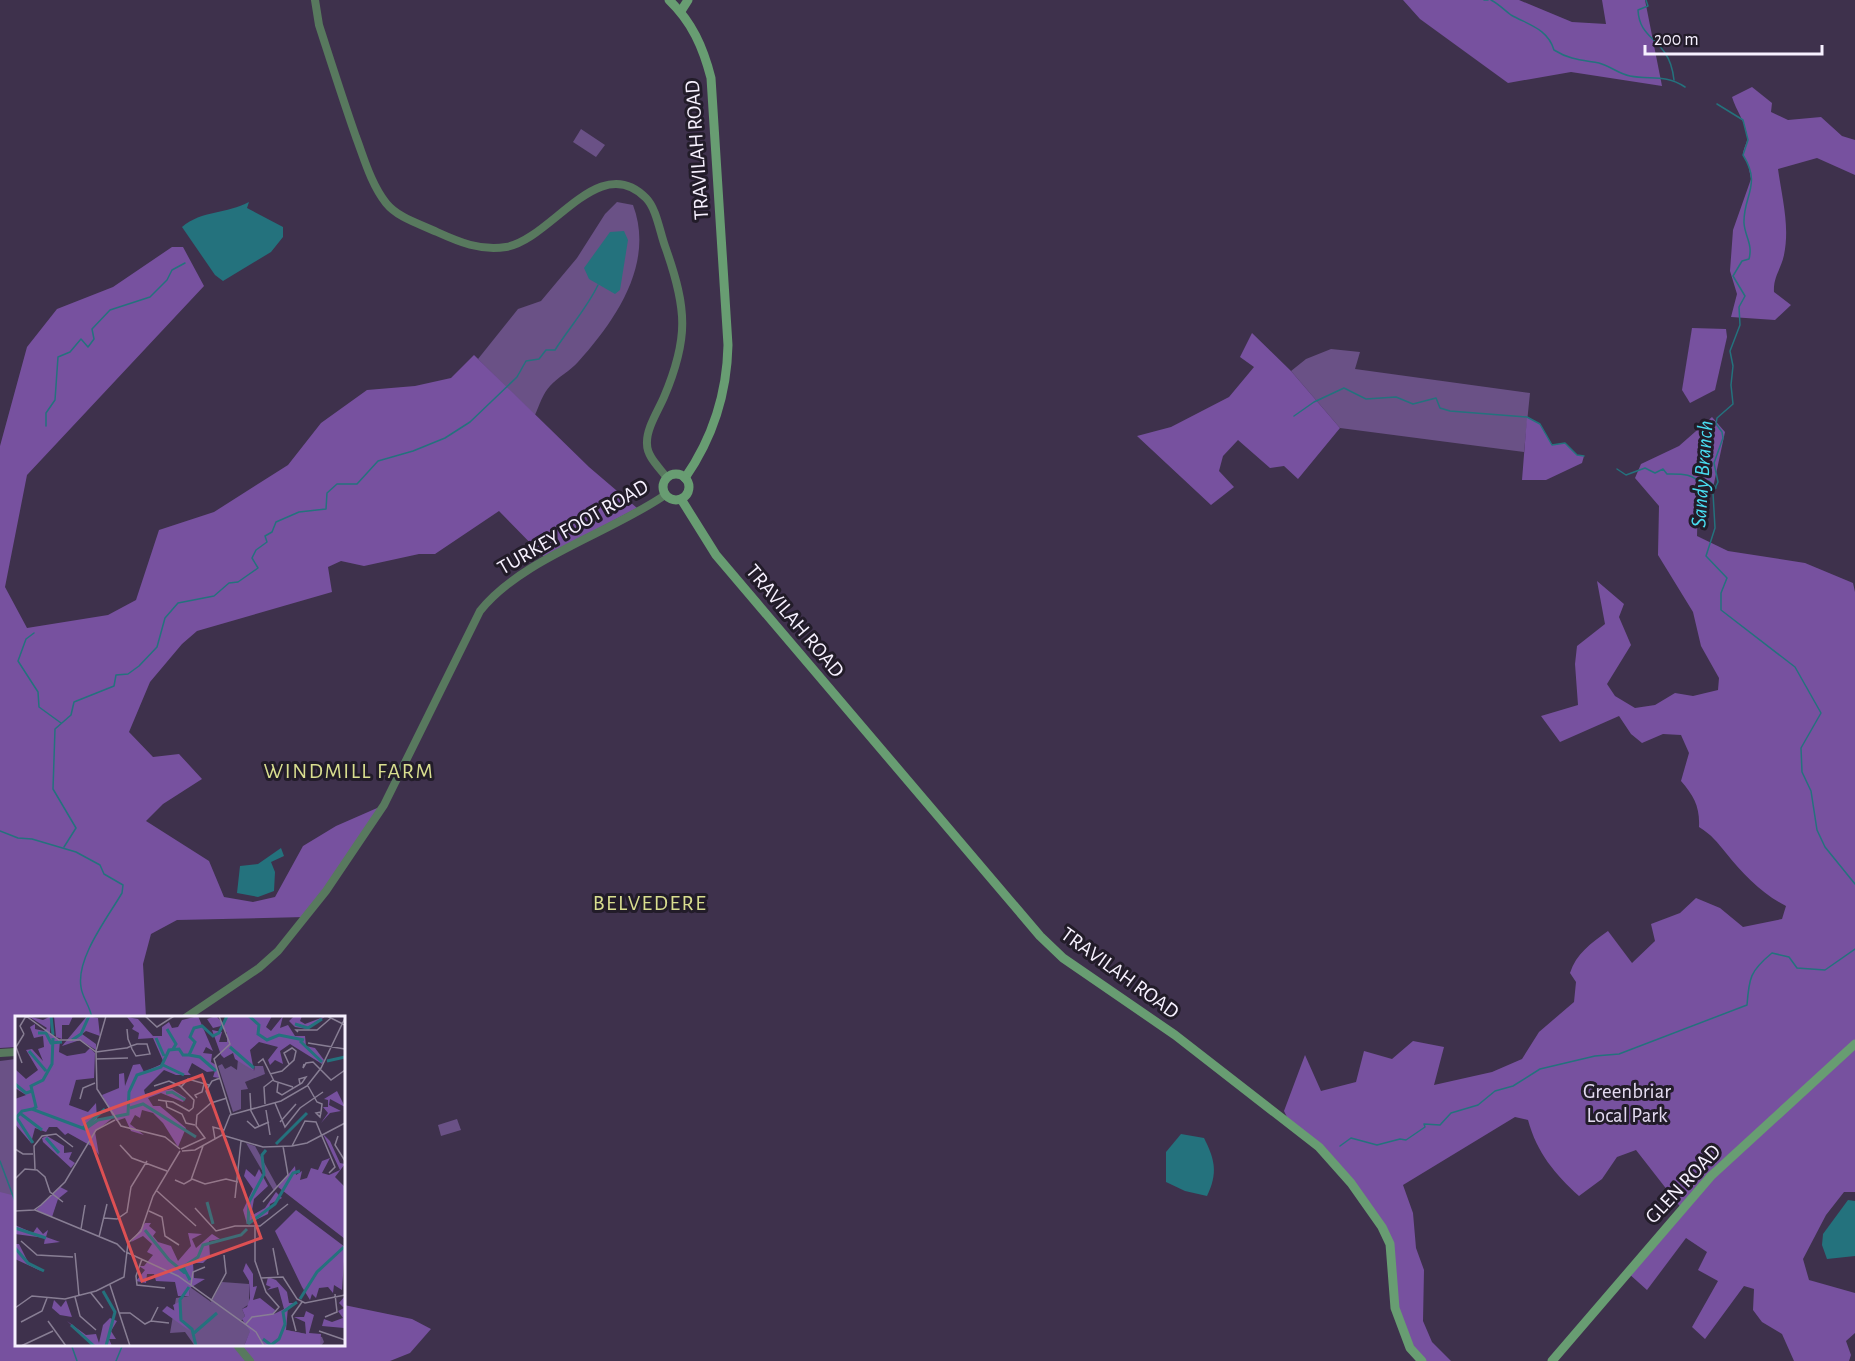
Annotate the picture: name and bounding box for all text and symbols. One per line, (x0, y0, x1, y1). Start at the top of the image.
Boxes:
scale bar (1645, 18, 1822, 56)
text: 200 m (1654, 31, 1699, 49)
street label: TRAVILAH ROAD (682, 79, 712, 221)
water label: Sandy Branch (1687, 420, 1717, 528)
street label: TURKEY FOOT ROAD (494, 475, 652, 579)
street label: TRAVILAH ROAD (742, 561, 848, 681)
district label: WINDMILL FARM (264, 760, 434, 782)
district label: BELVEDERE (593, 892, 707, 914)
street label: TRAVILAH ROAD (1057, 923, 1183, 1023)
inset map (15, 1016, 345, 1346)
park label: Greenbriar Local Park (1583, 1081, 1671, 1126)
street label: GLEN ROAD (1641, 1140, 1725, 1228)

